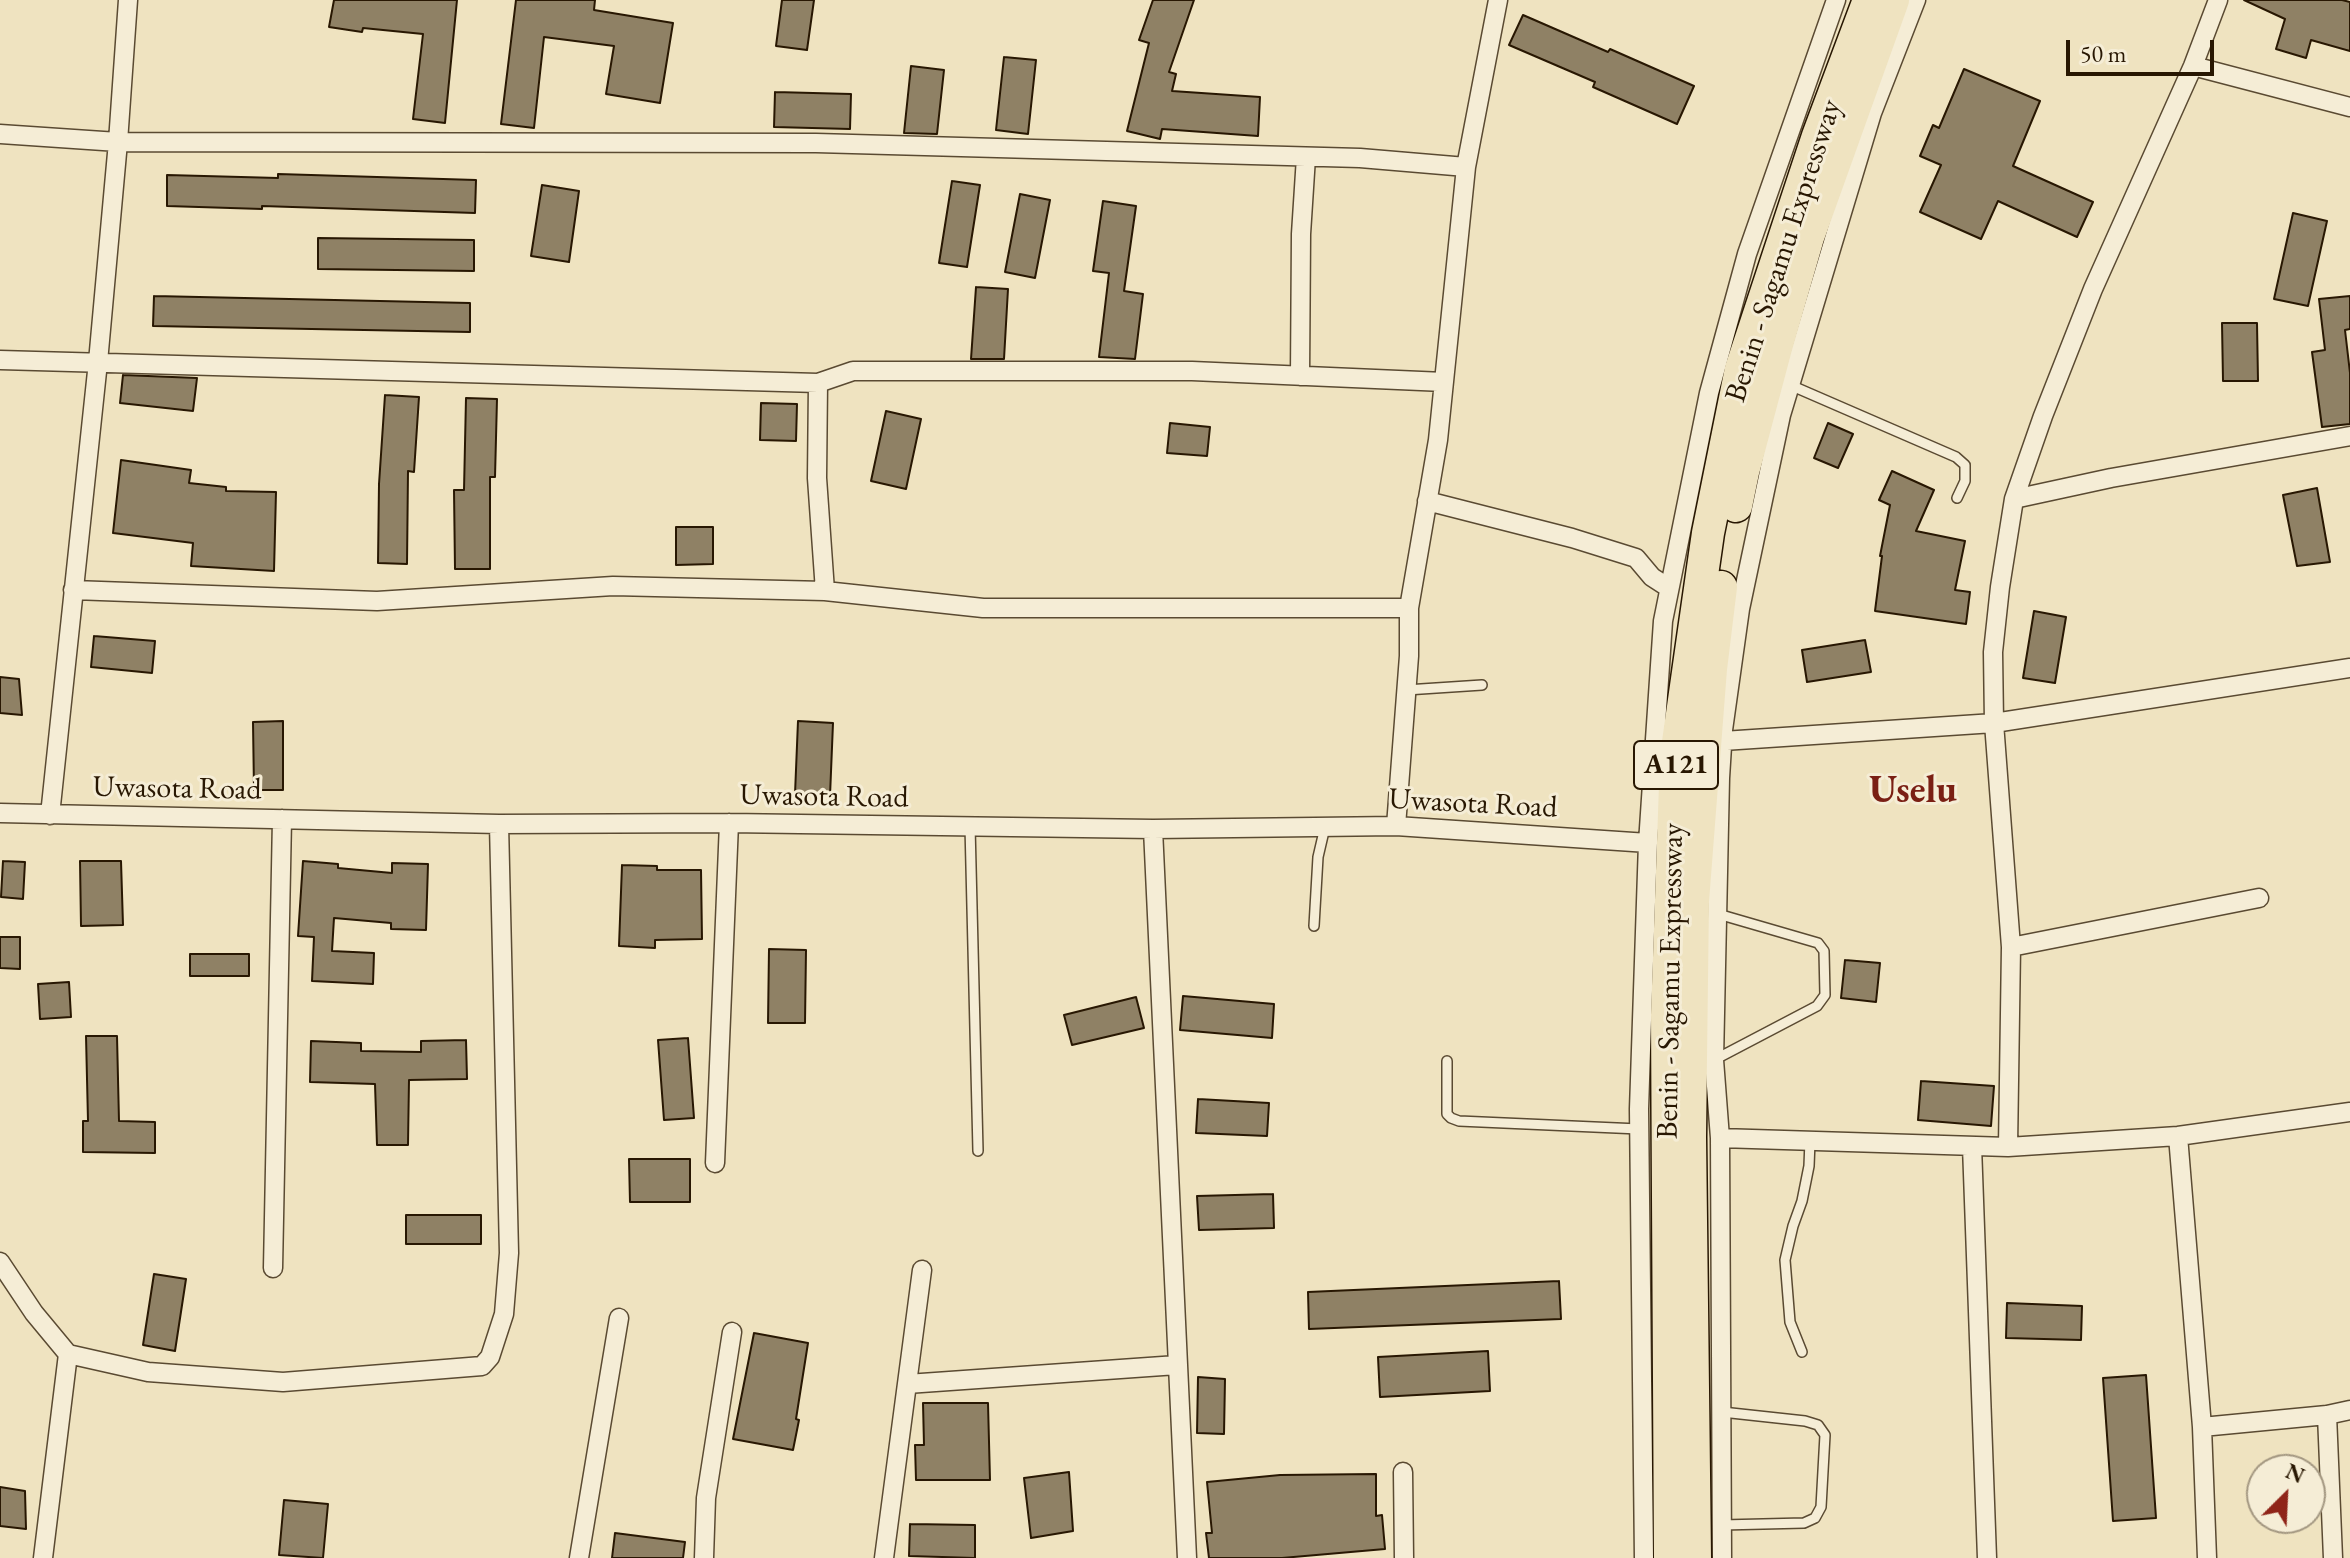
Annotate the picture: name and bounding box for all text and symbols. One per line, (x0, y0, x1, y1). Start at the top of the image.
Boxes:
scale bar (2070, 24, 2218, 74)
text: 50 m (2080, 38, 2127, 69)
street label: Benin - Sagamu Expressway (1718, 95, 1850, 407)
road number: A121 (1634, 741, 1718, 789)
district label: Uselu (1869, 769, 1957, 815)
street label: Uwasota Road (92, 770, 262, 808)
street label: Uwasota Road (739, 778, 909, 816)
street label: Uwasota Road (1388, 782, 1558, 826)
street label: Benin - Sagamu Expressway (1650, 823, 1692, 1139)
north arrow (2246, 1454, 2326, 1534)
text: N (2281, 1457, 2309, 1490)

